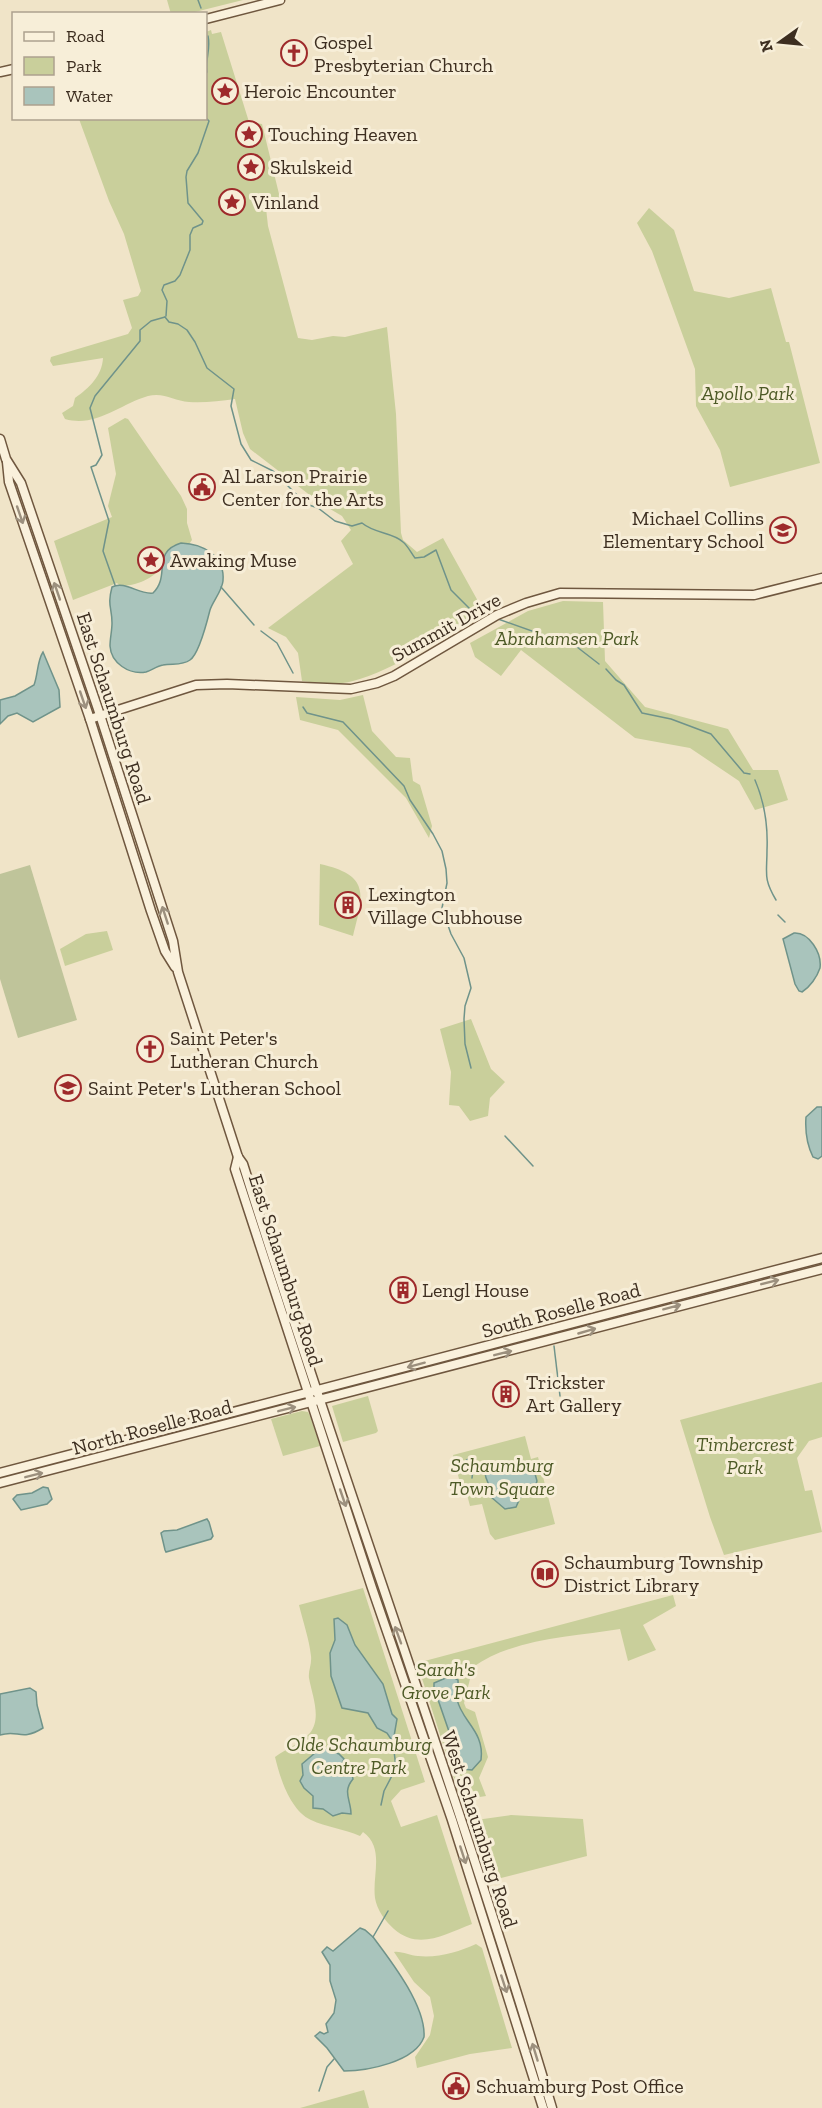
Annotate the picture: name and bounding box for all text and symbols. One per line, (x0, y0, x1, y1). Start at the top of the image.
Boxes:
legend (12, 12, 207, 120)
north arrow (750, 12, 810, 72)
text: Road (66, 25, 105, 47)
place label: Gospel Presbyterian Church (314, 30, 494, 77)
text: N (755, 37, 777, 54)
church icon: Gospel Presbyterian Church (279, 38, 309, 68)
text: Park (66, 55, 102, 77)
place icon: Heroic Encounter (210, 76, 240, 106)
place label: Heroic Encounter (244, 79, 397, 103)
text: Water (66, 85, 113, 107)
place icon: Touching Heaven (234, 119, 264, 149)
place label: Touching Heaven (268, 122, 418, 146)
place icon: Skulskeid (236, 152, 266, 182)
place label: Skulskeid (270, 155, 352, 179)
place icon: Vinland (217, 187, 247, 217)
place label: Vinland (251, 190, 319, 214)
park label: Apollo Park (701, 381, 795, 405)
place label: Al Larson Prairie Center for the Arts (222, 464, 384, 511)
public building icon: Al Larson Prairie Center for the Arts (187, 472, 217, 502)
one-way arrow (16, 505, 27, 524)
place label: Michael Collins Elementary School (603, 506, 764, 553)
school or university icon: Michael Collins Elementary School (768, 515, 798, 545)
place icon: Awaking Muse (136, 545, 166, 575)
place label: Awaking Muse (170, 548, 297, 572)
one-way arrow (51, 582, 62, 601)
street label: Summit Drive (387, 587, 505, 667)
street label: East Schaumburg Road (72, 609, 156, 807)
park label: Abrahamsen Park (494, 626, 639, 650)
one-way arrow (78, 690, 89, 709)
place label: Lexington Village Clubhouse (367, 882, 522, 929)
building icon: Lexington Village Clubhouse (333, 890, 363, 920)
one-way arrow (158, 906, 169, 925)
place label: Saint Peter's Lutheran Church (170, 1026, 319, 1073)
church icon: Saint Peter's Lutheran Church (135, 1034, 165, 1064)
school or university icon: Saint Peter's Lutheran School (53, 1073, 83, 1103)
place label: Saint Peter's Lutheran School (88, 1076, 341, 1100)
street label: East Schaumburg Road (244, 1171, 328, 1369)
building icon: Lengl House (388, 1275, 418, 1305)
one-way arrow (760, 1275, 779, 1287)
street label: South Roselle Road (479, 1277, 643, 1343)
place label: Lengl House (422, 1278, 529, 1302)
one-way arrow (662, 1301, 681, 1312)
one-way arrow (577, 1325, 596, 1336)
one-way arrow (493, 1346, 512, 1358)
one-way arrow (407, 1360, 426, 1371)
place label: Trickster Art Gallery (526, 1370, 622, 1417)
building icon: Trickster Art Gallery (491, 1379, 521, 1409)
street label: North Roselle Road (70, 1394, 234, 1460)
one-way arrow (277, 1403, 296, 1415)
park label: Timbercrest Park (696, 1432, 794, 1479)
park label: Schaumburg Town Square (449, 1453, 555, 1500)
one-way arrow (24, 1468, 43, 1480)
one-way arrow (339, 1488, 350, 1507)
place label: Schaumburg Township District Library (564, 1550, 763, 1597)
library icon: Schaumburg Township District Library (530, 1559, 560, 1589)
one-way arrow (392, 1626, 403, 1645)
park label: Sarah's Grove Park (402, 1657, 491, 1704)
street label: West Schaumburg Road (437, 1727, 523, 1931)
park label: Olde Schaumburg Centre Park (286, 1732, 432, 1779)
one-way arrow (458, 1845, 469, 1864)
one-way arrow (499, 1974, 510, 1993)
one-way arrow (529, 2043, 540, 2062)
public building icon: Schuamburg Post Office (441, 2071, 471, 2101)
place label: Schuamburg Post Office (476, 2074, 684, 2098)

